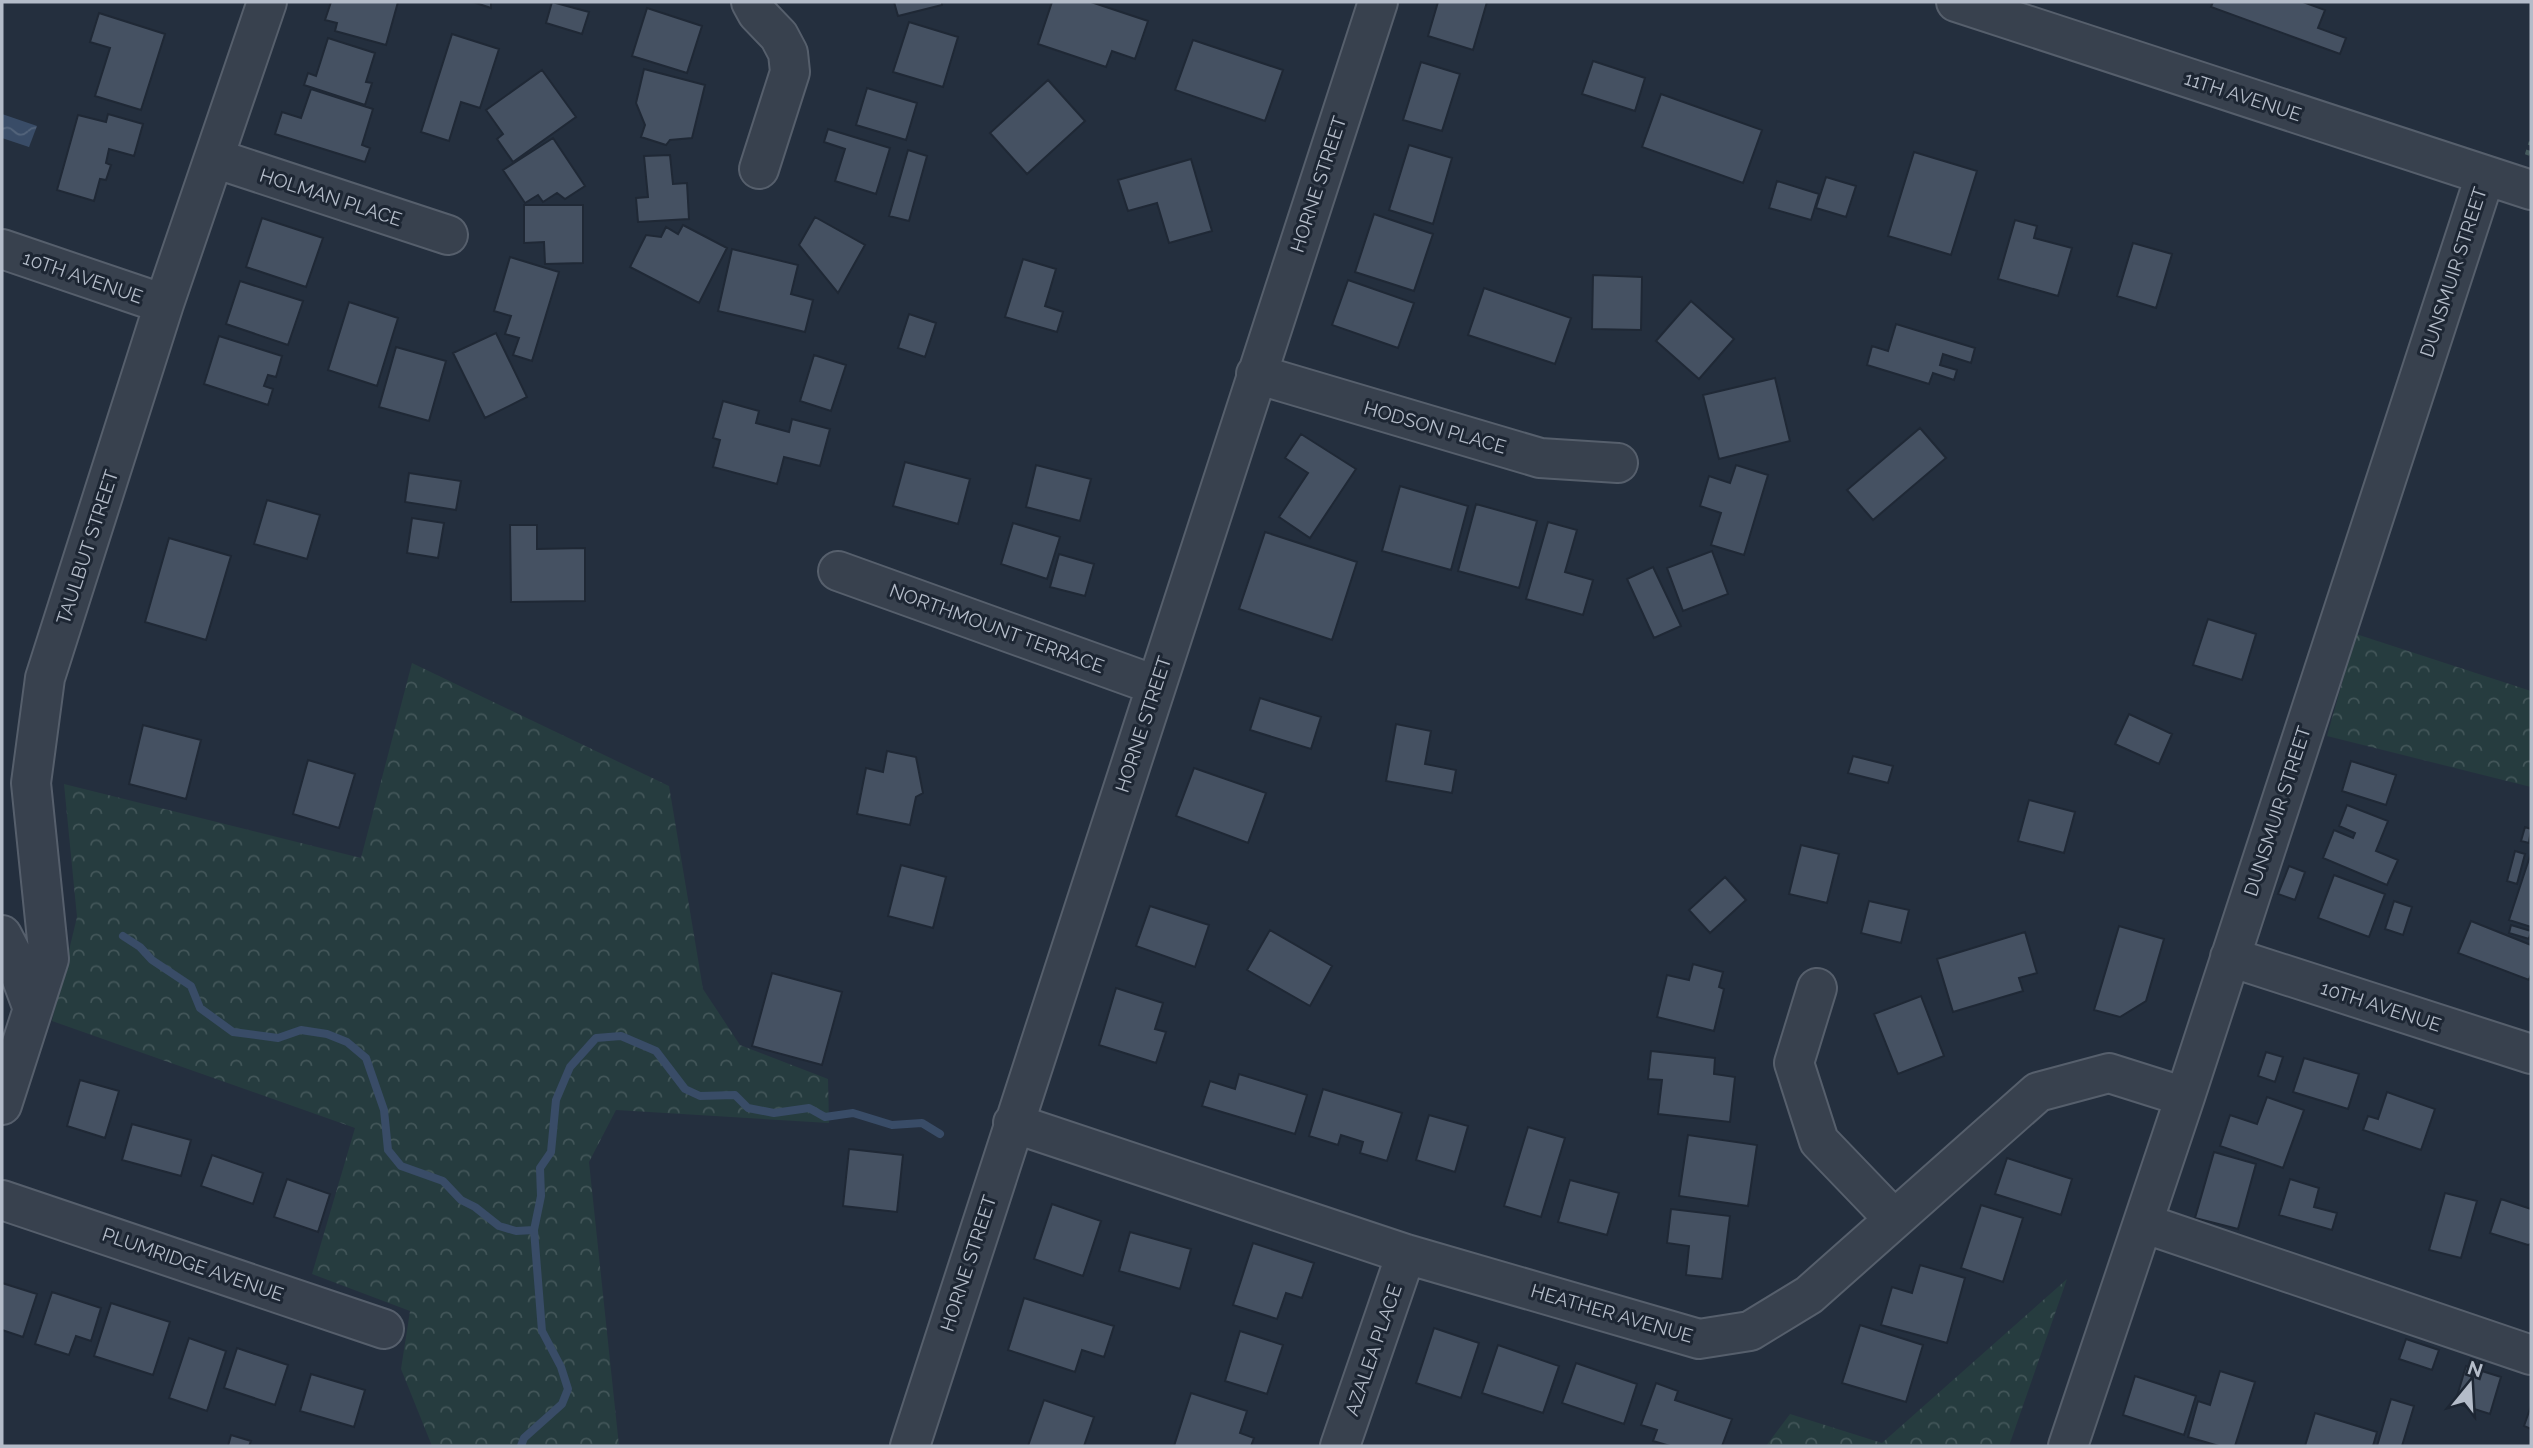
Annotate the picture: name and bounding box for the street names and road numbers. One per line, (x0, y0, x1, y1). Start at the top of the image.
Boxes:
street label: 11TH AVENUE (2182, 67, 2304, 125)
street label: HORNE STREET (1286, 113, 1351, 255)
street label: HOLMAN PLACE (257, 164, 405, 230)
street label: DUNSMUIR STREET (2415, 184, 2491, 360)
street label: 10TH AVENUE (20, 246, 146, 308)
street label: HODSON PLACE (1361, 396, 1509, 458)
street label: TAULBUT STREET (52, 467, 122, 627)
street label: NORTHMOUNT TERRACE (887, 579, 1107, 677)
street label: HORNE STREET (1111, 653, 1176, 795)
street label: DUNSMUIR STREET (2239, 723, 2315, 899)
street label: 10TH AVENUE (2318, 976, 2444, 1036)
street label: HORNE STREET (936, 1192, 1001, 1334)
street label: PLUMRIDGE AVENUE (99, 1223, 287, 1305)
street label: HEATHER AVENUE (1528, 1279, 1696, 1347)
street label: AZALEA PLACE (1340, 1282, 1406, 1418)

